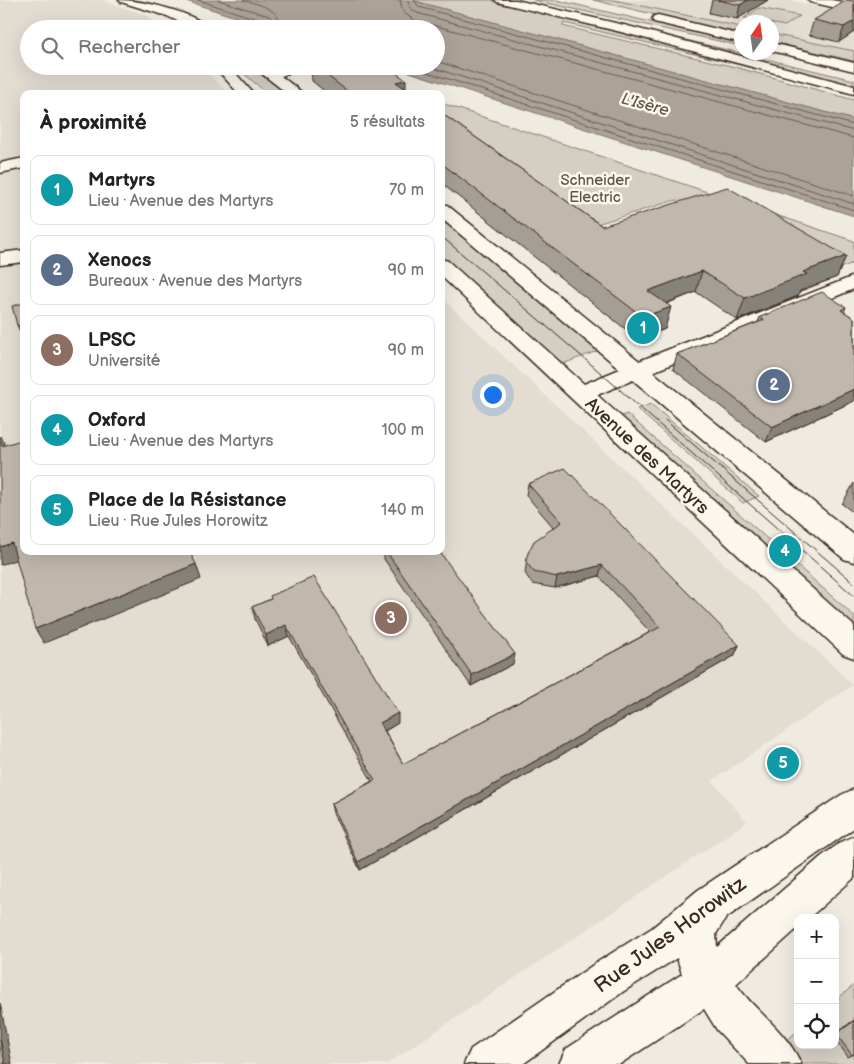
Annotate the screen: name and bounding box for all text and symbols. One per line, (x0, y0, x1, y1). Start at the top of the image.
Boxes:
north arrow (734, 15, 779, 60)
search box (20, 20, 445, 75)
icon: search (38, 34, 66, 62)
text: Rechercher (78, 36, 180, 59)
water label: L'Isère (619, 90, 671, 120)
text: À proximité (40, 110, 147, 135)
text: 5 résultats (350, 113, 425, 132)
text: Martyrs (88, 169, 155, 192)
park label: Schneider Electric (560, 171, 630, 207)
text: 1 (54, 181, 60, 200)
text: 70 m (389, 181, 424, 200)
text: Lieu · Avenue des Martyrs (88, 192, 273, 211)
text: Xenocs (88, 249, 151, 272)
text: 2 (52, 261, 62, 280)
text: 90 m (388, 261, 424, 280)
text: Bureaux · Avenue des Martyrs (88, 272, 302, 291)
pin: 1 (627, 309, 659, 347)
text: LPSC (88, 329, 136, 352)
text: 3 (52, 341, 62, 360)
text: 90 m (388, 341, 424, 360)
text: Université (88, 352, 160, 371)
pin: 2 (758, 366, 790, 404)
your location (480, 382, 506, 408)
street label: Avenue des Martyrs (581, 393, 713, 519)
text: Oxford (88, 409, 146, 432)
text: 4 (52, 421, 62, 440)
text: 100 m (381, 421, 424, 440)
text: Lieu · Avenue des Martyrs (88, 432, 273, 451)
text: Place de la Résistance (88, 489, 287, 512)
text: 5 (52, 501, 62, 520)
text: 140 m (381, 501, 424, 520)
text: Lieu · Rue Jules Horowitz (88, 512, 268, 531)
pin: 4 (769, 532, 801, 570)
pin: 3 (375, 599, 407, 637)
pin: 5 (767, 744, 799, 782)
street label: Rue Jules Horowitz (589, 871, 751, 998)
map controls (794, 914, 839, 1049)
button: + (794, 914, 839, 959)
button: − (794, 959, 839, 1004)
button: locate (794, 1004, 839, 1049)

